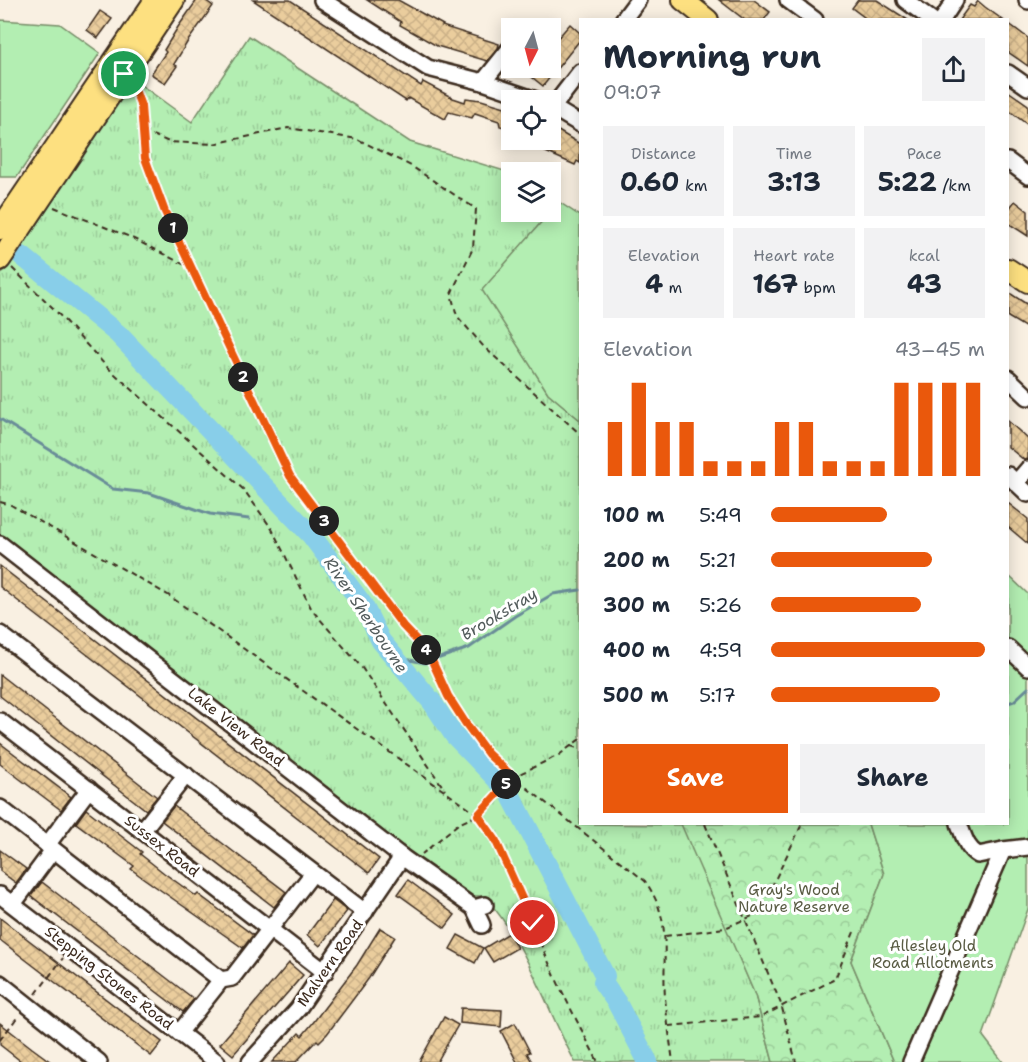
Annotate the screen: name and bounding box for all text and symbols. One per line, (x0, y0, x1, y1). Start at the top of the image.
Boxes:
north arrow (501, 18, 561, 78)
map controls (501, 18, 561, 222)
text: Morning run (603, 34, 821, 79)
button: share (922, 38, 985, 101)
pin (98, 48, 149, 99)
icon: arrive (107, 57, 140, 90)
text: 09:07 (603, 79, 662, 105)
button: locate (501, 90, 561, 150)
text: Distance (631, 143, 696, 164)
text: Time (776, 143, 812, 164)
text: Pace (907, 143, 942, 164)
button: layers (501, 162, 561, 222)
text: 0.60 (620, 164, 680, 199)
text: 3:13 (767, 164, 821, 199)
text: 5:22 (878, 164, 937, 199)
text: km (680, 175, 708, 196)
text: /km (937, 175, 971, 196)
pin: 1 (158, 213, 188, 243)
text: 1 (169, 217, 177, 238)
text: Elevation (628, 245, 699, 266)
text: Heart rate (753, 245, 835, 266)
text: kcal (909, 245, 940, 266)
text: 4 (645, 266, 663, 301)
text: 167 (752, 266, 798, 301)
text: 43 (907, 266, 942, 301)
text: m (663, 277, 682, 298)
text: bpm (798, 277, 836, 298)
text: Elevation (603, 336, 693, 362)
text: 43–45 m (895, 336, 985, 362)
pin: 2 (228, 362, 258, 392)
text: 2 (237, 366, 249, 387)
text: 100 m (603, 502, 665, 528)
text: 5:49 (699, 502, 742, 528)
pin: 3 (309, 506, 339, 536)
text: 3 (318, 510, 330, 531)
text: 200 m (603, 547, 670, 573)
text: 5:21 (699, 547, 736, 573)
water label: River Sherbourne (319, 553, 413, 677)
water label: Brookstray (457, 583, 541, 645)
text: 300 m (603, 592, 670, 618)
text: 5:26 (699, 592, 742, 618)
pin: 4 (411, 635, 441, 665)
text: 400 m (603, 637, 670, 663)
text: 4:59 (699, 637, 743, 663)
text: 4 (420, 639, 432, 660)
text: 500 m (603, 682, 669, 708)
text: 5:17 (699, 682, 736, 708)
street label: Lake View Road (184, 683, 289, 771)
button: Save (603, 744, 788, 813)
button: Share (800, 744, 985, 813)
pin: 5 (491, 769, 521, 799)
text: 5 (501, 773, 511, 794)
street label: Sussex Road (120, 810, 204, 882)
park label: Gray's Wood Nature Reserve (738, 880, 850, 917)
pin (507, 897, 558, 948)
icon: check (516, 906, 549, 939)
street label: Malvern Road (292, 915, 368, 1011)
street label: Stepping Stones Road (41, 922, 178, 1035)
park label: Allesley Old Road Allotments (872, 936, 994, 973)

